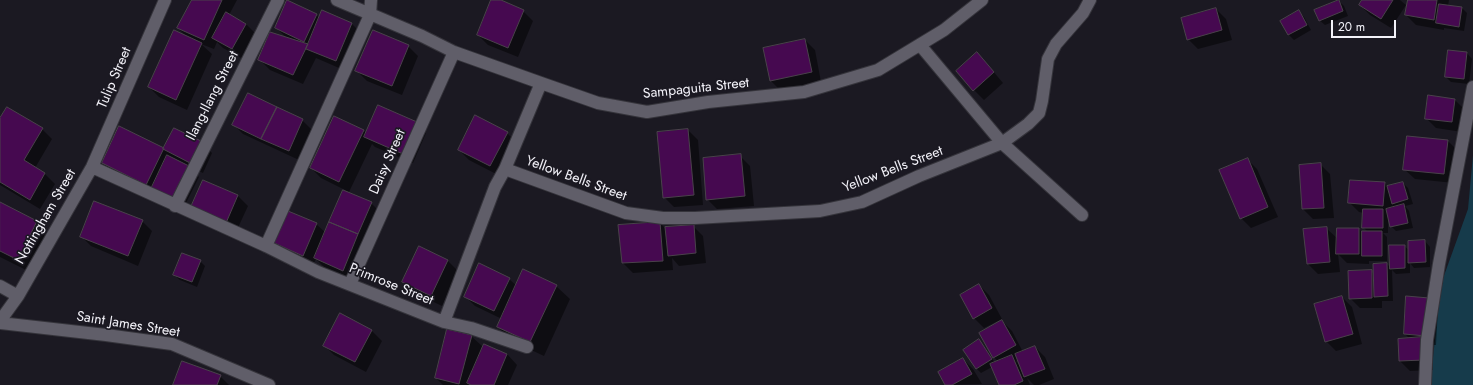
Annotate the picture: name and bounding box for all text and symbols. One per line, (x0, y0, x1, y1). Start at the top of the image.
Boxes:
scale bar (1333, 12, 1398, 38)
text: 20 m (1338, 18, 1365, 36)
street label: Tulip Street (95, 45, 135, 111)
street label: Ilang-Ilang Street (183, 49, 243, 143)
street label: Sampaguita Street (642, 75, 750, 103)
street label: Daisy Street (366, 127, 410, 197)
street label: Yellow Bells Street (841, 143, 945, 197)
street label: Yellow Bells Street (523, 153, 629, 205)
street label: Nottingham Street (12, 167, 80, 267)
street label: Primrose Street (346, 260, 436, 310)
street label: Saint James Street (75, 309, 181, 341)

